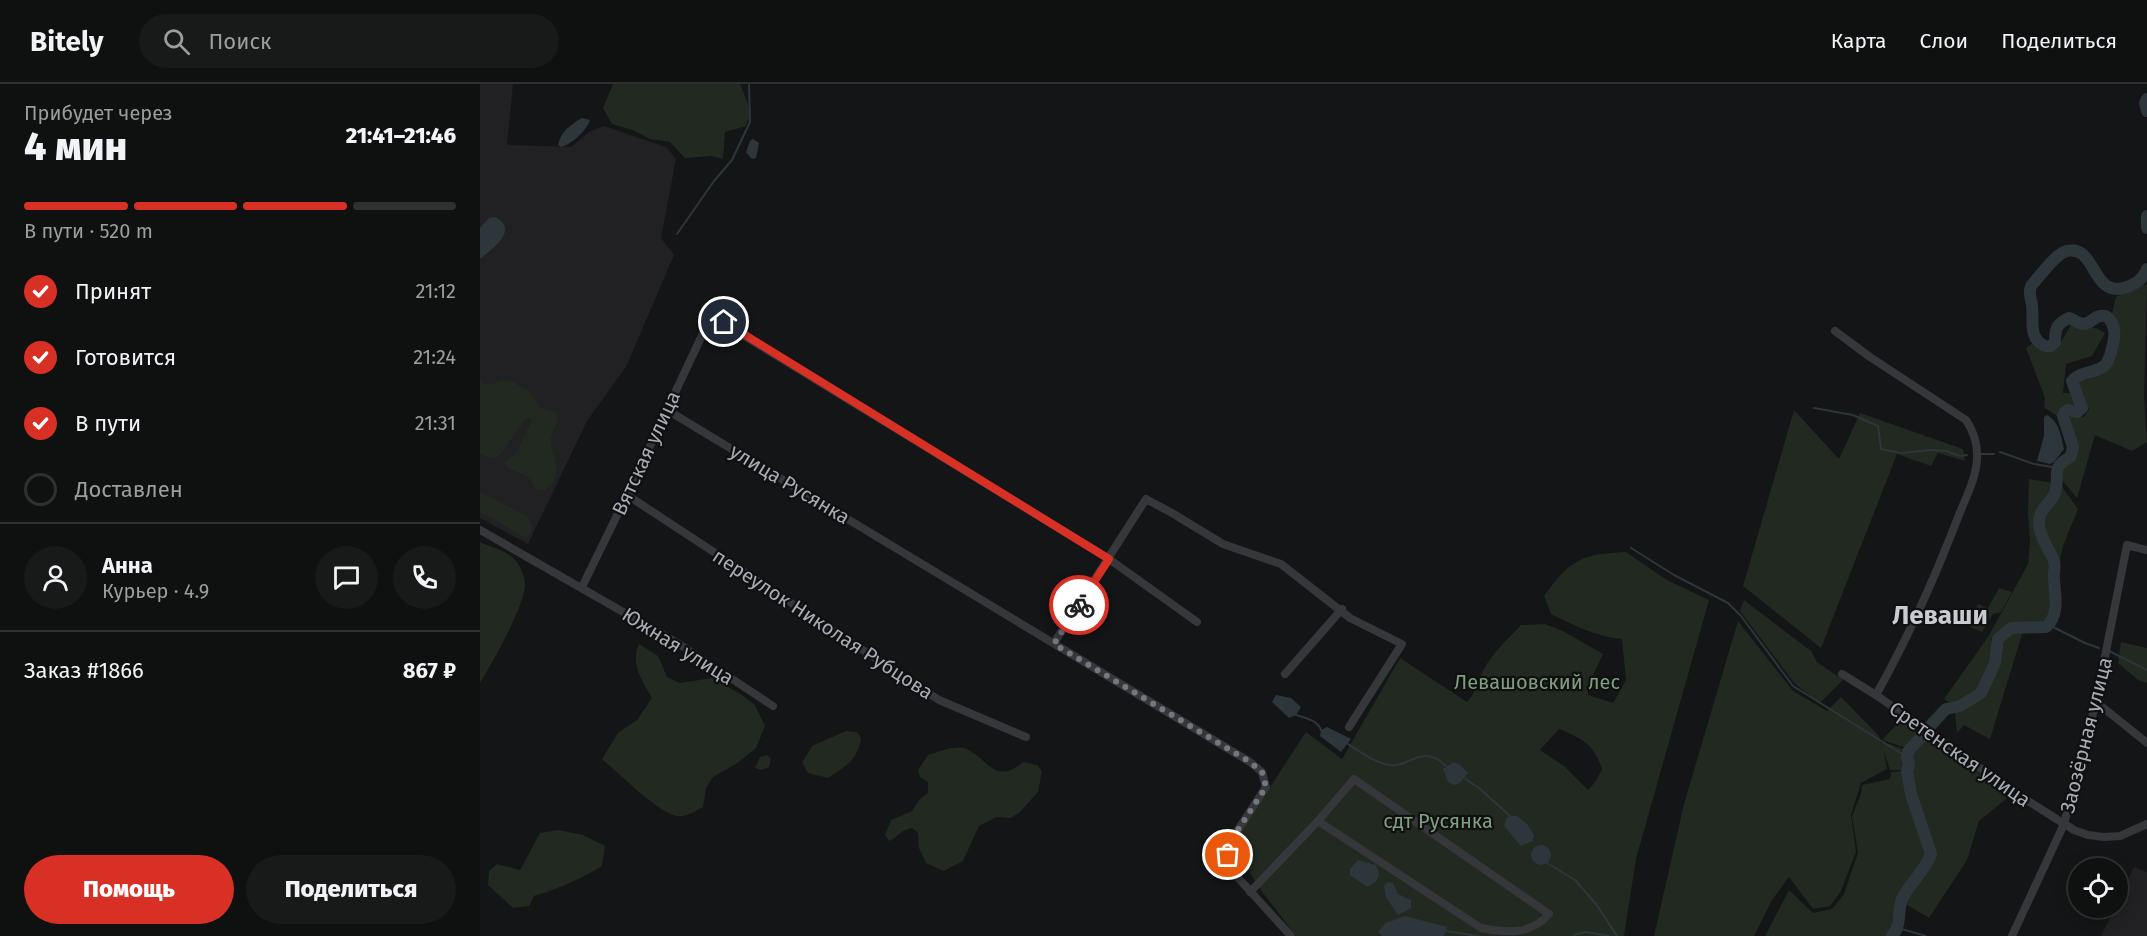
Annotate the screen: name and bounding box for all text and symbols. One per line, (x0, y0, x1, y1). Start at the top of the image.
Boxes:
search box (139, 14, 559, 68)
text: Bitely (30, 25, 103, 58)
icon: search (160, 25, 193, 58)
text: Поиск (208, 28, 271, 55)
text: Карта (1831, 28, 1887, 54)
text: Слои (1920, 28, 1968, 54)
text: Поделиться (2001, 28, 2117, 54)
text: Прибудет через (24, 101, 173, 125)
text: 21:41–21:46 (346, 122, 456, 149)
text: 4 мин (24, 124, 127, 170)
text: В пути · 520 m (24, 219, 153, 243)
icon: check (24, 275, 57, 308)
text: Принят (75, 278, 151, 305)
text: 21:12 (415, 279, 456, 303)
pin (698, 296, 749, 347)
icon: home (707, 305, 740, 338)
icon: check (24, 341, 57, 374)
text: Готовится (75, 344, 176, 371)
text: 21:24 (413, 345, 456, 369)
street label: Вятская улица (607, 387, 685, 519)
icon: check (24, 407, 57, 440)
text: В пути (75, 410, 141, 437)
text: 21:31 (415, 411, 456, 435)
street label: улица Русянка (726, 439, 854, 529)
text: Доставлен (75, 476, 183, 503)
street label: переулок Николая Рубцова (708, 544, 938, 704)
button: person (24, 546, 87, 609)
button: chat (315, 546, 378, 609)
button: phone (393, 546, 456, 609)
text: Анна (102, 552, 153, 579)
courier (1049, 575, 1109, 635)
text: Курьер · 4.9 (102, 579, 209, 603)
icon: bike (1063, 589, 1096, 622)
district label: Леваши (1892, 600, 1988, 631)
street label: Южная улица (618, 602, 738, 690)
street label: Заозёрная улица (2055, 654, 2117, 816)
text: Заказ #1866 (24, 657, 144, 684)
text: 867 ₽ (403, 657, 456, 684)
park label: Левашовский лес (1454, 670, 1620, 694)
street label: Сретенская улица (1885, 696, 2035, 812)
park label: сдт Русянка (1383, 809, 1493, 833)
pin (1202, 829, 1253, 880)
icon: bag (1211, 838, 1244, 871)
button: Помощь (24, 855, 234, 924)
button: Поделиться (246, 855, 456, 924)
map controls (2068, 858, 2128, 918)
button: locate (2068, 858, 2128, 918)

